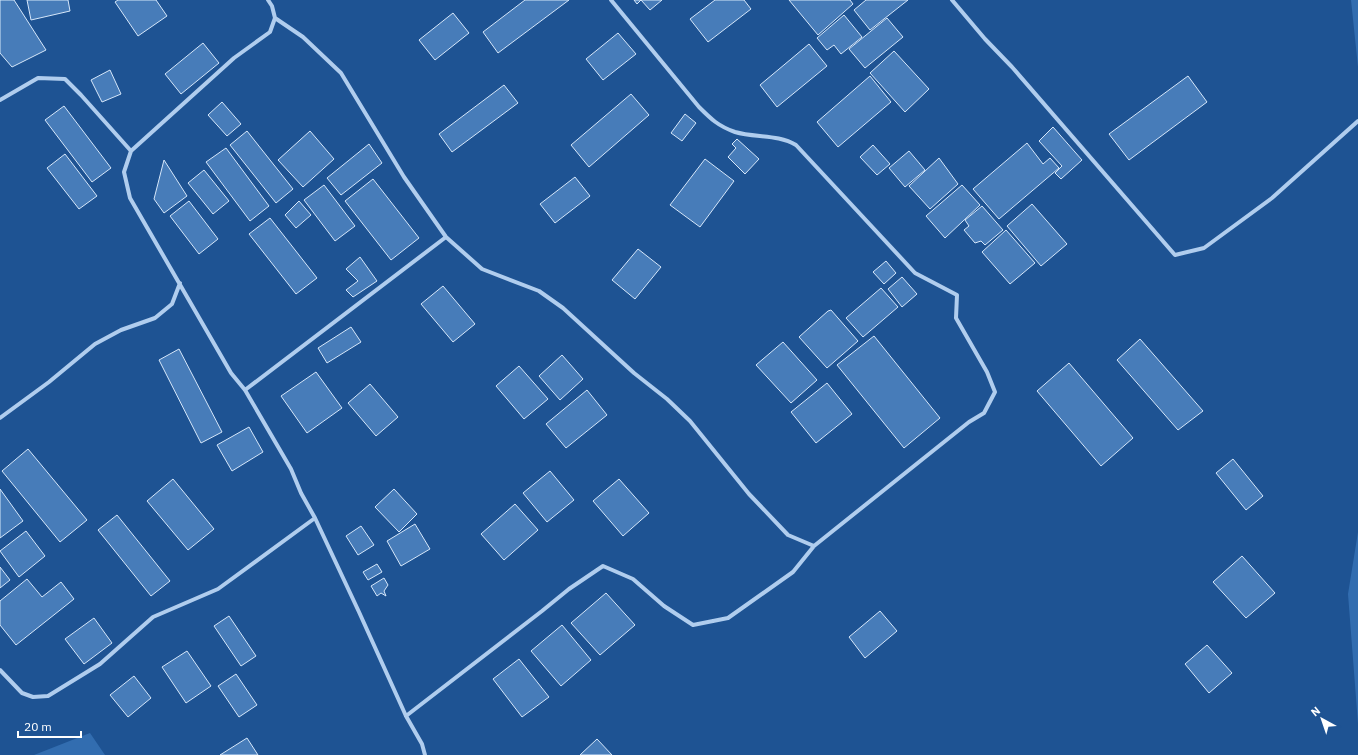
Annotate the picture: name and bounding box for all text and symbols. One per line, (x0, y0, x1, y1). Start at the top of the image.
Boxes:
north arrow (1302, 699, 1342, 739)
text: N (1308, 703, 1323, 719)
scale bar (18, 713, 81, 739)
text: 20 m (24, 719, 52, 734)

